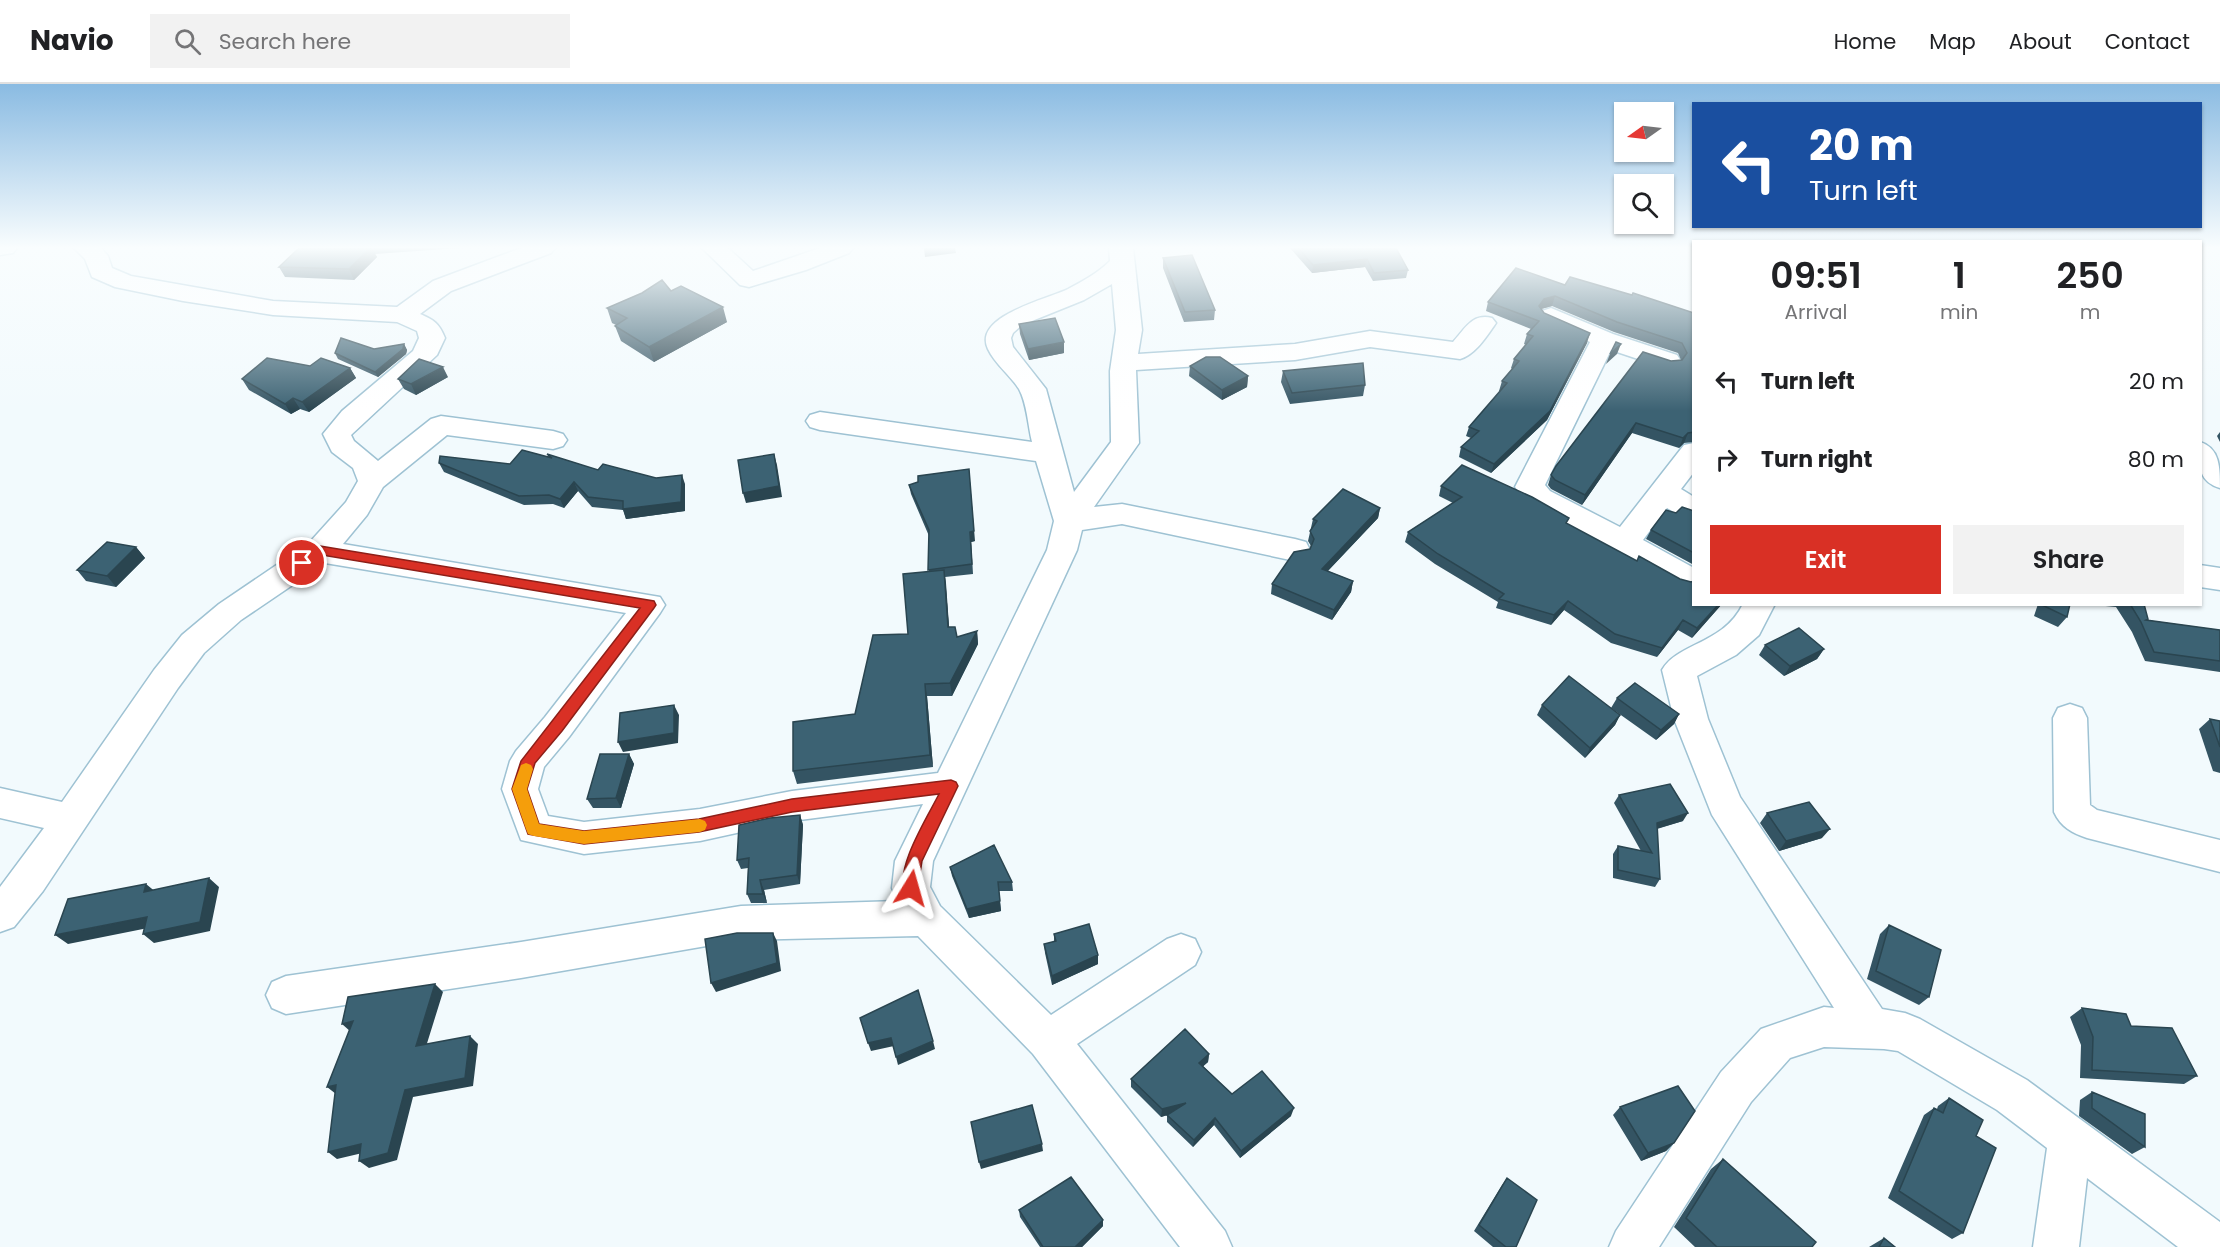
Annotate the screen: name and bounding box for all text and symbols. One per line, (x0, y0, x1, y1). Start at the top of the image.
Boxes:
search box (150, 14, 570, 68)
text: Navio (30, 21, 114, 60)
icon: search (171, 25, 204, 58)
text: Search here (219, 26, 351, 57)
text: Home (1834, 27, 1896, 56)
text: Map (1929, 27, 1976, 56)
text: About (2009, 27, 2072, 56)
text: Contact (2105, 27, 2190, 56)
north arrow (1614, 102, 1674, 162)
map controls (1614, 102, 1674, 234)
text: 20 m (1809, 116, 1914, 175)
icon: left (1710, 126, 1788, 204)
text: Turn left (1809, 172, 1918, 209)
button: search (1614, 174, 1674, 234)
text: 09:51 (1770, 250, 1862, 301)
text: 1 (1953, 250, 1966, 301)
text: 250 (2057, 250, 2124, 301)
text: Arrival (1785, 298, 1848, 326)
text: min (1940, 298, 1978, 326)
text: m (2080, 298, 2100, 326)
icon: left (1710, 365, 1743, 398)
text: Turn left (1761, 366, 1855, 397)
text: 20 m (2129, 366, 2184, 397)
icon: right (1710, 443, 1743, 476)
text: Turn right (1761, 444, 1872, 475)
text: 80 m (2128, 444, 2184, 475)
button: Exit (1710, 525, 1941, 594)
button: Share (1953, 525, 2184, 594)
pin (276, 537, 327, 588)
icon: arrive (285, 546, 318, 579)
position arrow (879, 856, 943, 920)

